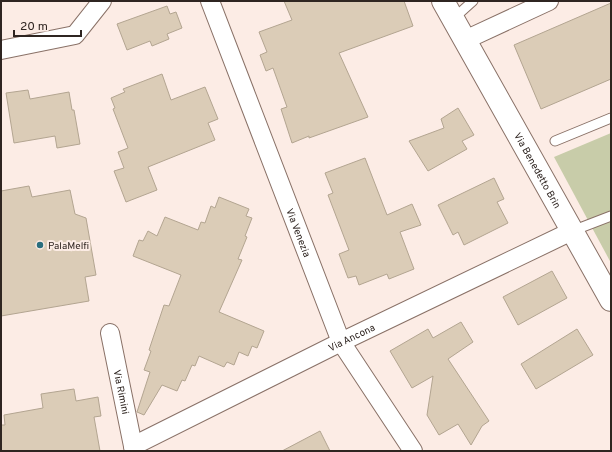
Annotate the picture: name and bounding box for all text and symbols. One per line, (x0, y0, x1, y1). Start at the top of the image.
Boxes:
scale bar (14, 12, 81, 38)
text: 20 m (20, 19, 48, 35)
street label: Via Benedetto Brin (510, 131, 563, 211)
street label: Via Venezia (282, 207, 313, 259)
marker: PalaMelfi (35, 240, 45, 250)
place label: PalaMelfi (48, 240, 89, 253)
street label: Via Ancona (326, 322, 378, 355)
street label: Via Rimini (110, 369, 131, 416)

